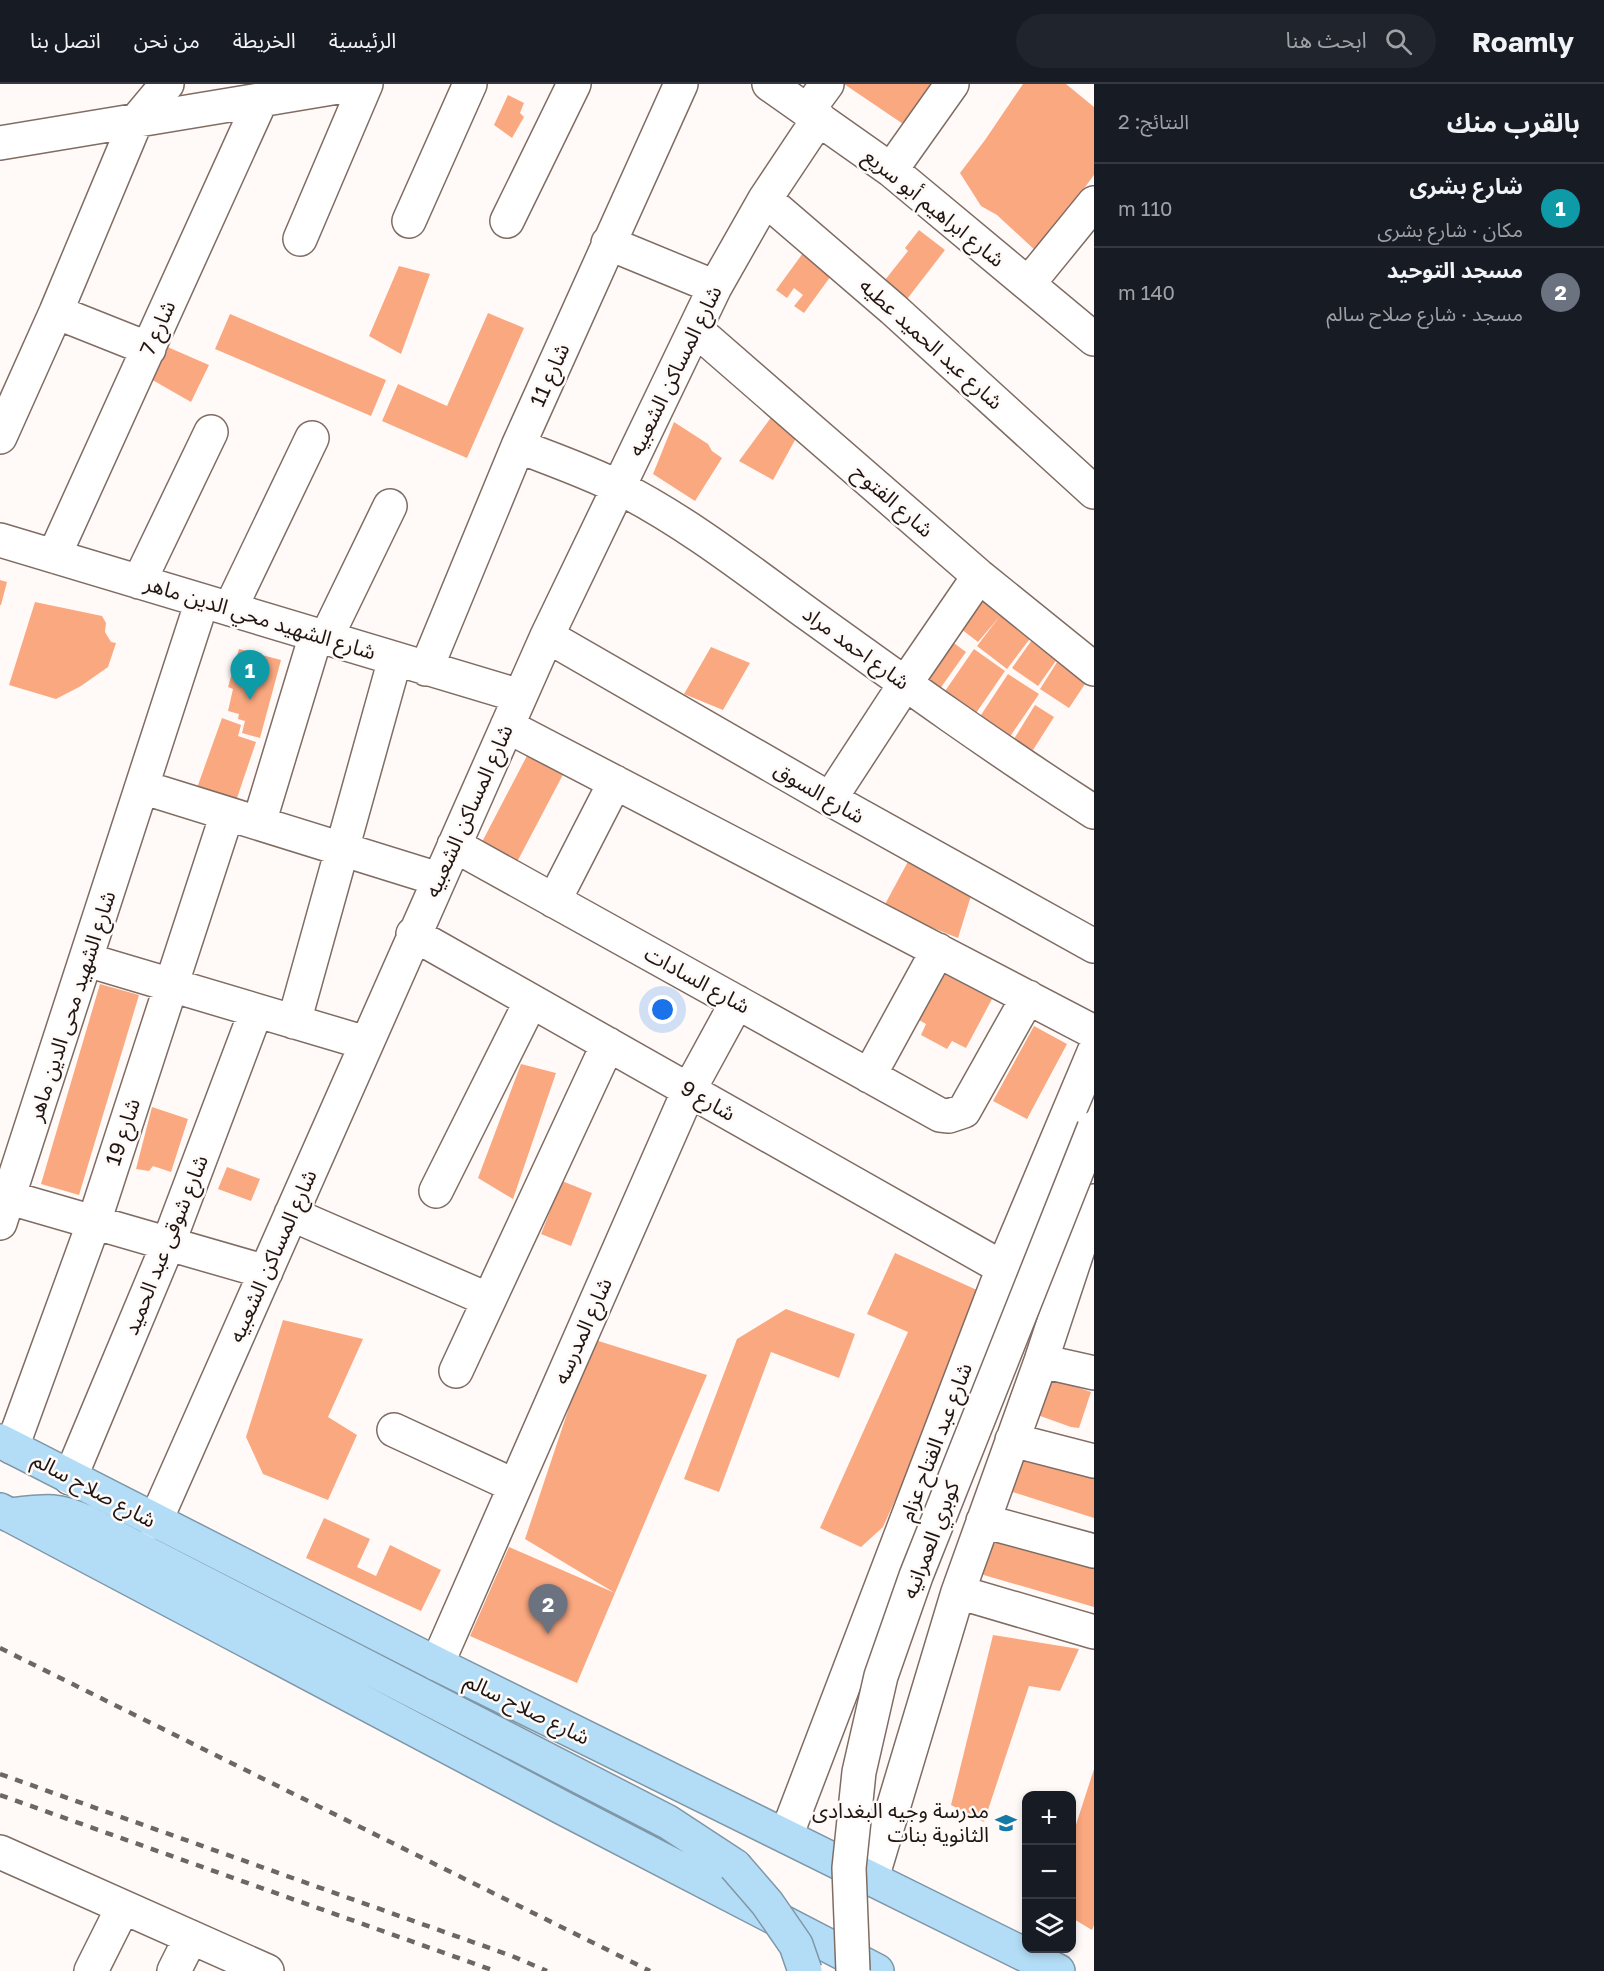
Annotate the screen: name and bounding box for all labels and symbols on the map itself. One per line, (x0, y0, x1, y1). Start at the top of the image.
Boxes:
street label: شارع ابراهيم أبو سريع (857, 142, 1010, 274)
street label: شارع عبد الحميد عطيه (853, 272, 1009, 417)
street label: شارع المساكن الشعبيه (622, 281, 729, 461)
street label: شارع 7 (134, 296, 183, 360)
street label: شارع 11 (524, 339, 577, 412)
street label: شارع الفتوح (846, 458, 939, 545)
street label: شارع الشهيد محي الدين ماهر (139, 569, 379, 668)
street label: شارع احمد مراد (796, 600, 915, 697)
pin: 1 (230, 650, 270, 700)
street label: شارع المساكن الشعبيه (418, 720, 521, 902)
street label: شارع السوق (768, 756, 870, 831)
street label: شارع الشهيد محى الدين ماهر (21, 887, 123, 1126)
street label: شارع السادات (639, 940, 755, 1021)
your location (648, 995, 677, 1024)
street label: شارع 9 (675, 1074, 741, 1129)
street label: شارع 19 (99, 1095, 148, 1169)
street label: شارع شوقى عبد الحميد (117, 1151, 216, 1340)
street label: شارع المساكن الشعبيه (222, 1165, 325, 1347)
street label: شارع المدرسه (547, 1273, 620, 1389)
street label: شارع عبد الفتاح عزام (893, 1359, 981, 1526)
street label: شارع صلاح سالم (27, 1446, 161, 1535)
street label: كوبري العمرانيه (896, 1477, 968, 1603)
pin: 2 (528, 1584, 568, 1634)
street label: شارع صلاح سالم (459, 1667, 594, 1752)
place label: مدرسة وجيه البغدادى الثانوية بنات (812, 1797, 989, 1847)
school or university icon: مدرسة وجيه البغدادى الثانوية بنات (994, 1811, 1018, 1835)

